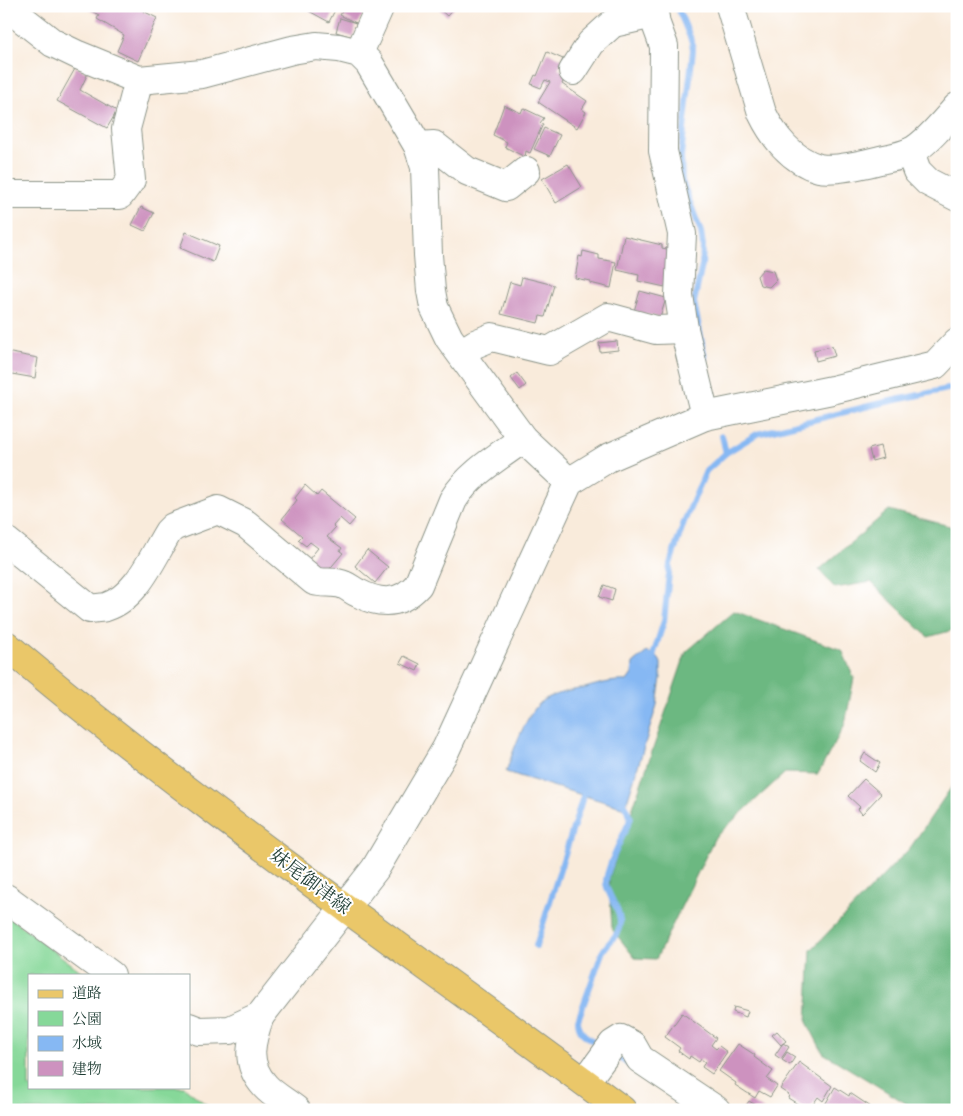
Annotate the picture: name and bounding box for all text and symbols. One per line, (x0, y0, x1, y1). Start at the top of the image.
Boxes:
street label: 妹尾御津線 (265, 844, 355, 920)
legend (28, 974, 190, 1088)
text: 道路 (72, 984, 102, 1003)
text: 公園 (72, 1010, 102, 1029)
text: 水域 (72, 1034, 102, 1053)
text: 建物 (72, 1060, 102, 1079)

